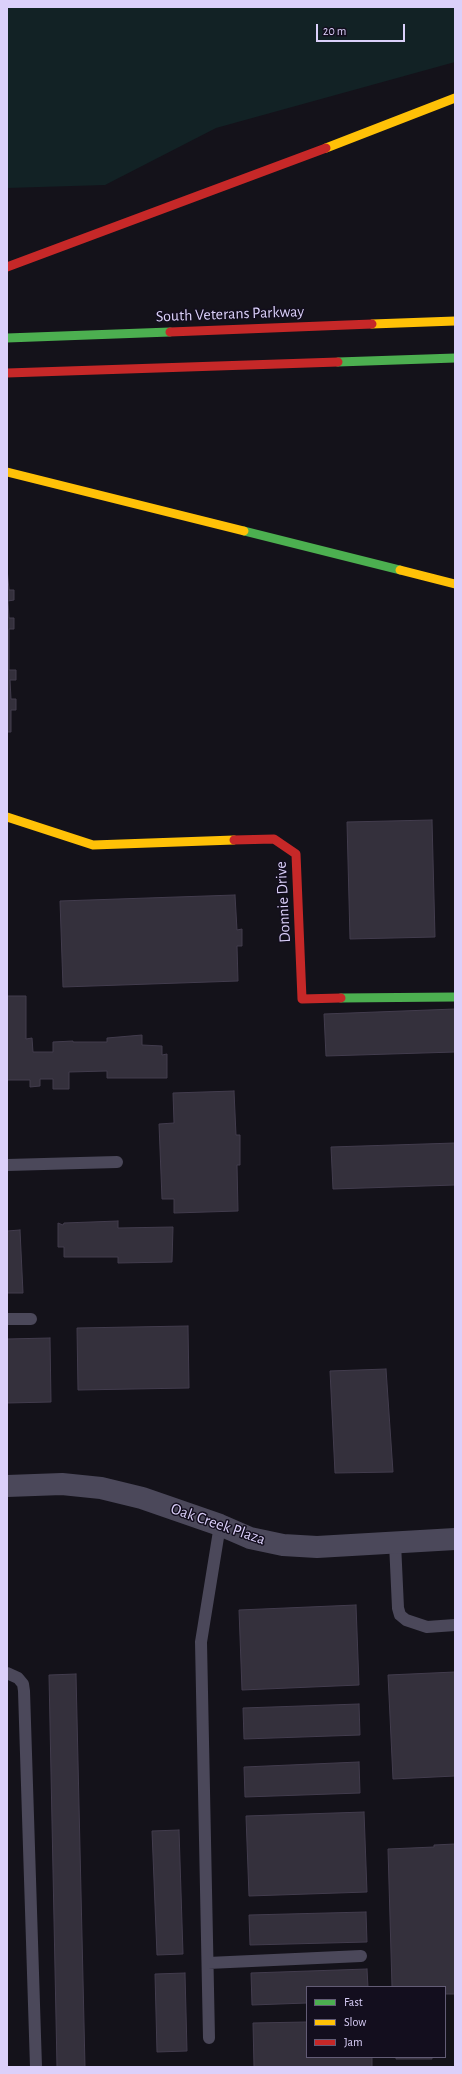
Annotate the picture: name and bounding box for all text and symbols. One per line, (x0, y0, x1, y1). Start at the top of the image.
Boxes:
scale bar (318, 16, 407, 42)
text: 20 m (323, 25, 346, 37)
street label: South Veterans Parkway (155, 302, 305, 326)
street label: Donnie Drive (271, 861, 295, 943)
street label: Oak Creek Plaza (168, 1499, 268, 1549)
legend (306, 1986, 446, 2058)
text: Fast (344, 1996, 363, 2008)
text: Slow (344, 2016, 366, 2028)
text: Jam (344, 2036, 363, 2048)

